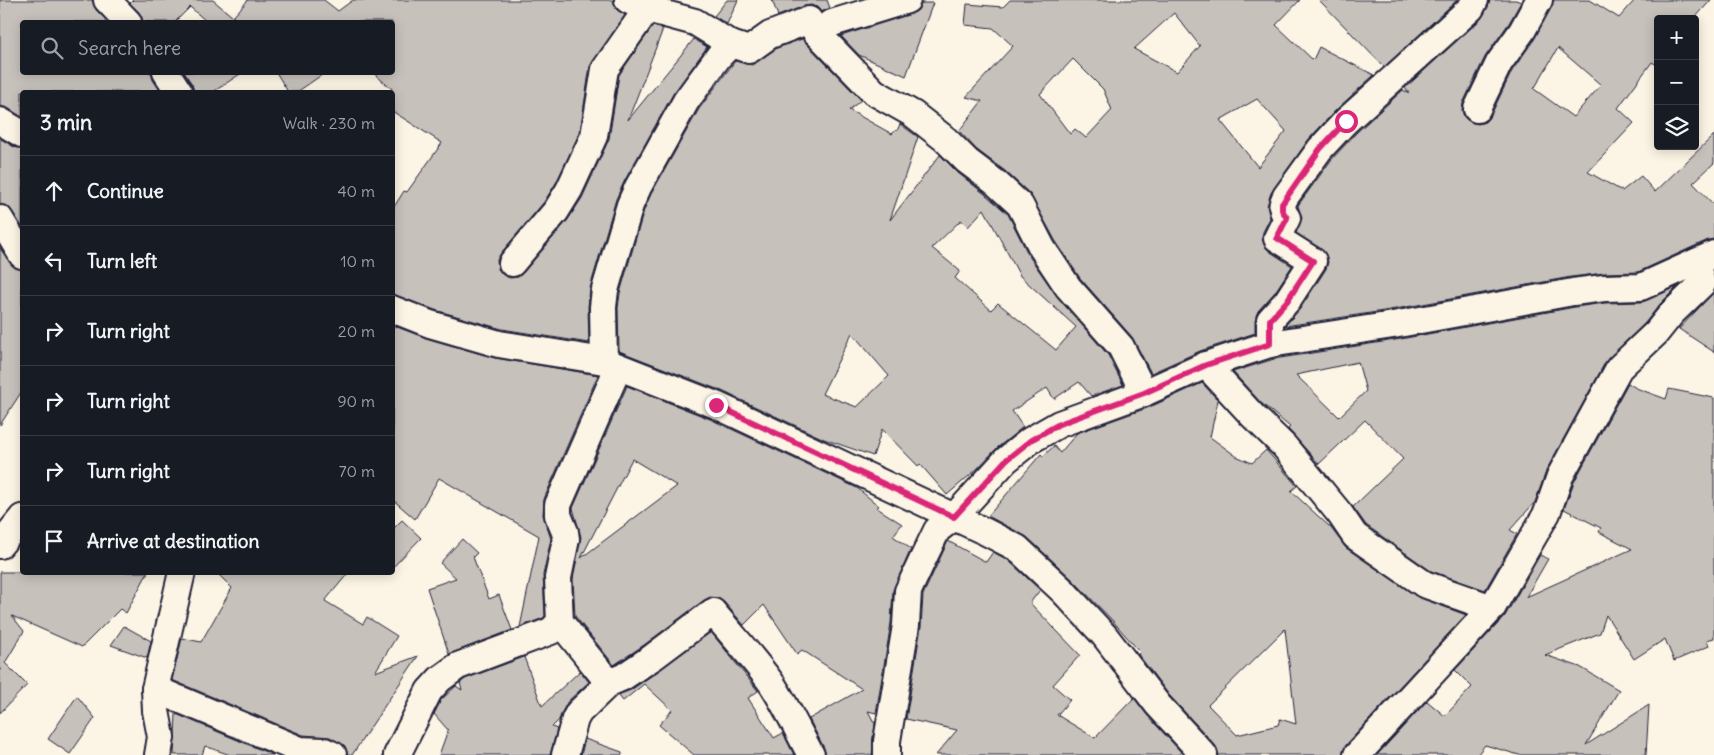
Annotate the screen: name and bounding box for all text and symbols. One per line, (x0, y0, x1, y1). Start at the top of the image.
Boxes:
map controls (1654, 15, 1699, 150)
button: + (1654, 15, 1699, 60)
search box (20, 20, 395, 75)
icon: search (38, 34, 66, 62)
text: Search here (78, 36, 181, 60)
button: − (1654, 60, 1699, 105)
button: layers (1654, 105, 1699, 150)
text: 3 min (40, 109, 92, 136)
route start (1335, 110, 1358, 133)
text: Walk · 230 m (283, 113, 375, 133)
icon: ahead (40, 177, 68, 205)
text: Continue (87, 179, 164, 203)
text: 40 m (337, 181, 375, 201)
icon: left (40, 247, 68, 275)
text: Turn left (87, 249, 157, 273)
text: 10 m (340, 251, 375, 271)
icon: right (40, 317, 68, 345)
text: Turn right (87, 319, 170, 343)
text: 20 m (338, 321, 375, 341)
icon: right (40, 387, 68, 415)
text: Turn right (87, 389, 170, 413)
text: 90 m (337, 391, 375, 411)
route end (705, 394, 728, 417)
icon: right (40, 457, 68, 485)
text: Turn right (87, 459, 170, 483)
text: 70 m (339, 461, 375, 481)
icon: arrive (40, 527, 68, 555)
text: Arrive at destination (87, 529, 260, 553)

